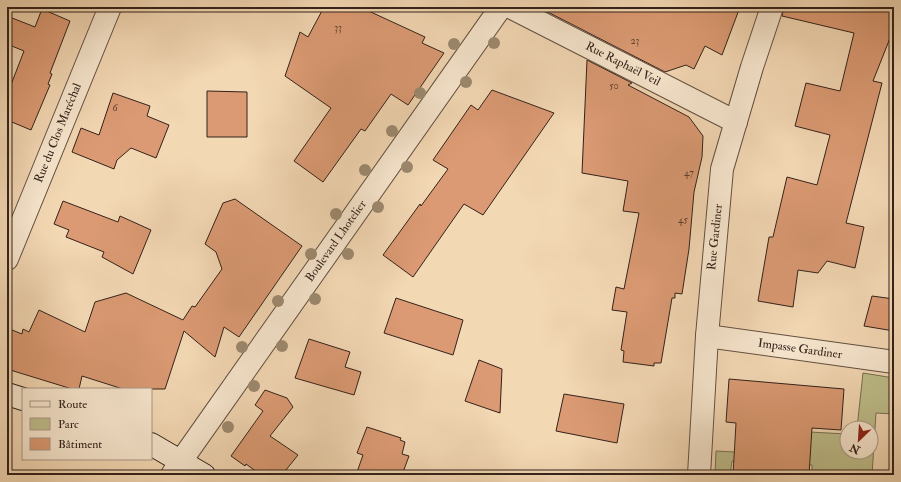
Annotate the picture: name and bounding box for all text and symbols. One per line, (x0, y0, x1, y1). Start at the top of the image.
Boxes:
house number: 33 (334, 22, 342, 34)
house number: 23 (631, 35, 640, 47)
street label: Rue Raphaël Veil (583, 39, 663, 89)
house number: 50 (609, 80, 619, 92)
street label: Rue du Clos Maréchal (31, 81, 85, 185)
house number: 6 (112, 102, 118, 114)
house number: 47 (684, 167, 694, 179)
street label: Boulevard Lhotelier (302, 197, 370, 285)
street label: Rue Gardiner (704, 203, 726, 271)
house number: 45 (678, 214, 688, 226)
street label: Impasse Gardiner (757, 336, 844, 362)
legend (22, 388, 152, 460)
text: Route (58, 397, 87, 412)
text: Parc (58, 417, 79, 432)
north arrow (839, 420, 879, 460)
text: Bâtiment (58, 437, 102, 452)
text: N (847, 440, 863, 457)

